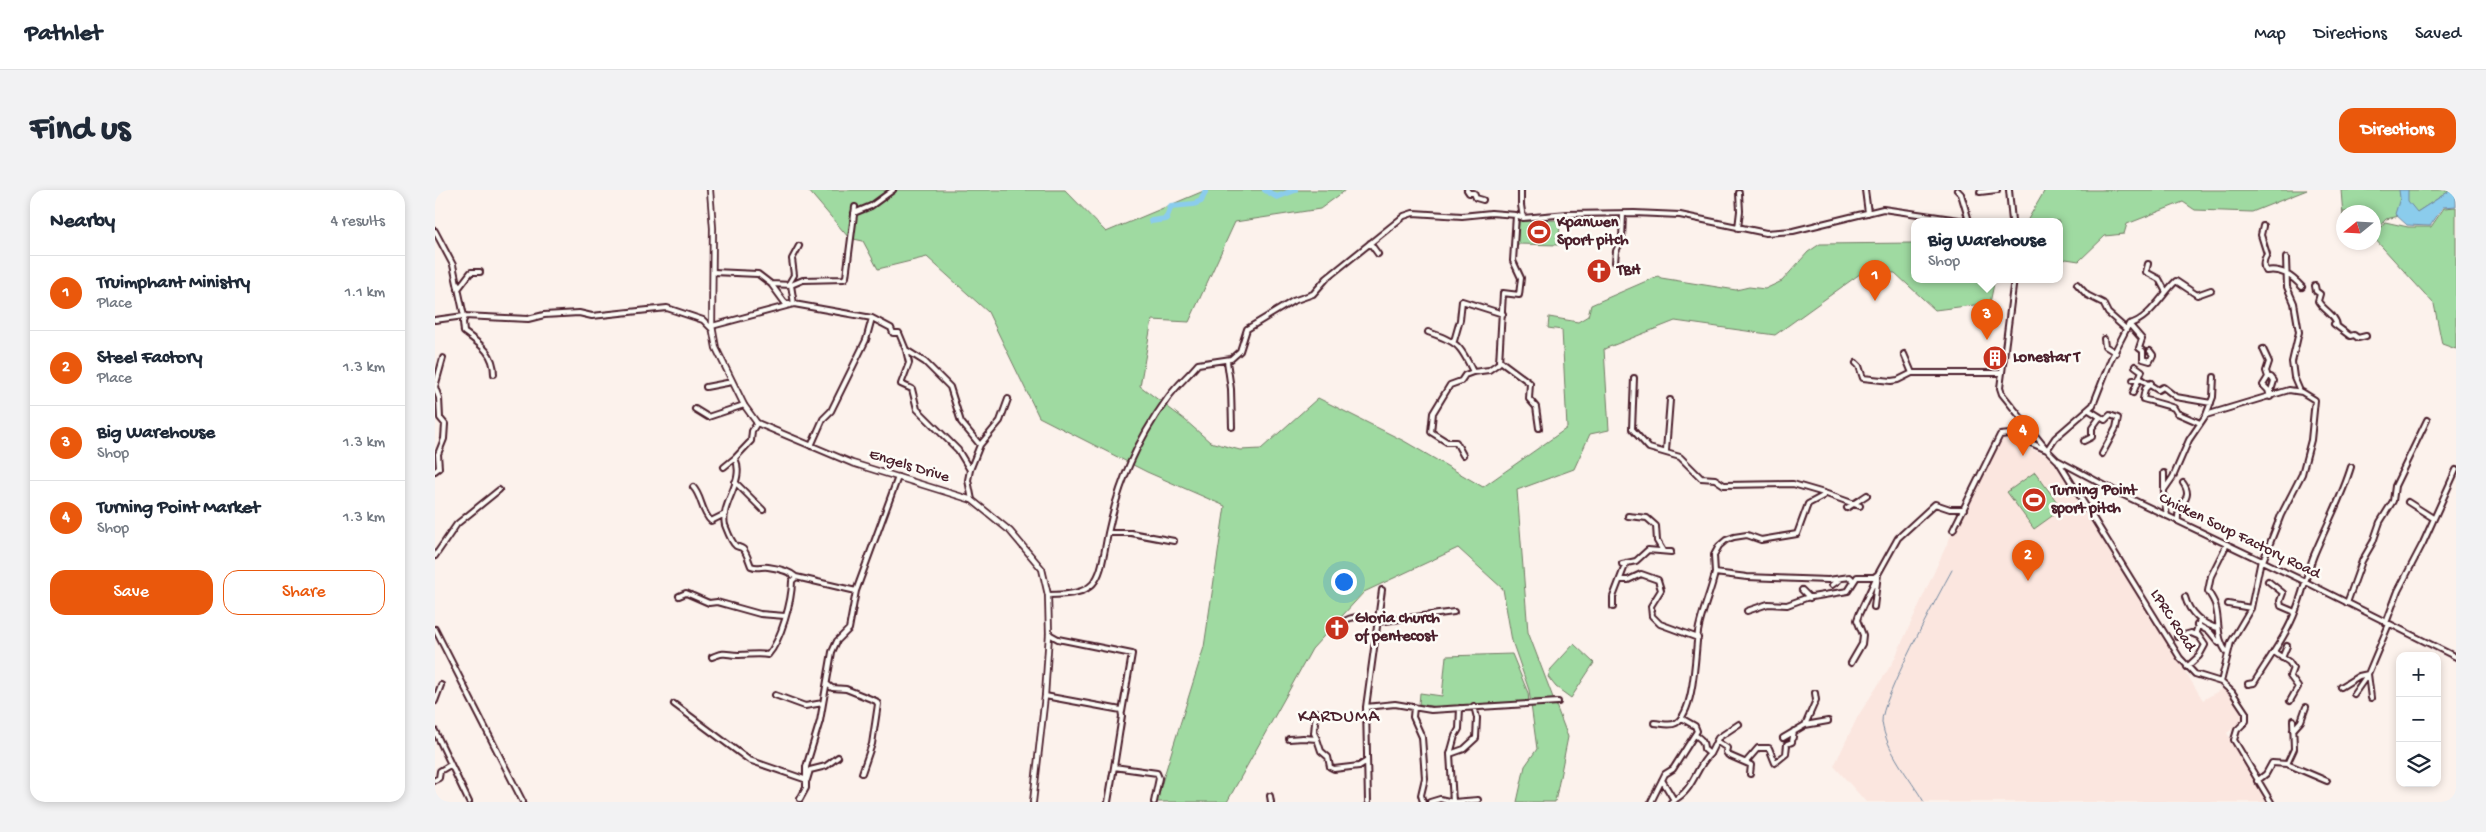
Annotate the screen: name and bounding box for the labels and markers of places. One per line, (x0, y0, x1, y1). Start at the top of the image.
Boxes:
place label: Kpanwen Sport pitch (1556, 214, 1629, 251)
sports icon: Kpanwen Sport pitch (1526, 219, 1552, 245)
church icon: TBH (1586, 258, 1612, 284)
pin: 1 (1859, 260, 1891, 301)
place label: TBH (1615, 262, 1641, 281)
pin: 3 (1971, 299, 2003, 340)
building icon: Lonestar T (1982, 345, 2008, 371)
place label: Lonestar T (2013, 349, 2082, 368)
pin: 4 (2007, 415, 2039, 456)
place label: Turning Point sport pitch (2049, 482, 2138, 519)
sports icon: Turning Point sport pitch (2021, 487, 2047, 513)
pin: 2 (2012, 540, 2044, 581)
place label: Gloria church of pentecost (1354, 610, 1440, 647)
church icon: Gloria church of pentecost (1324, 615, 1350, 641)

